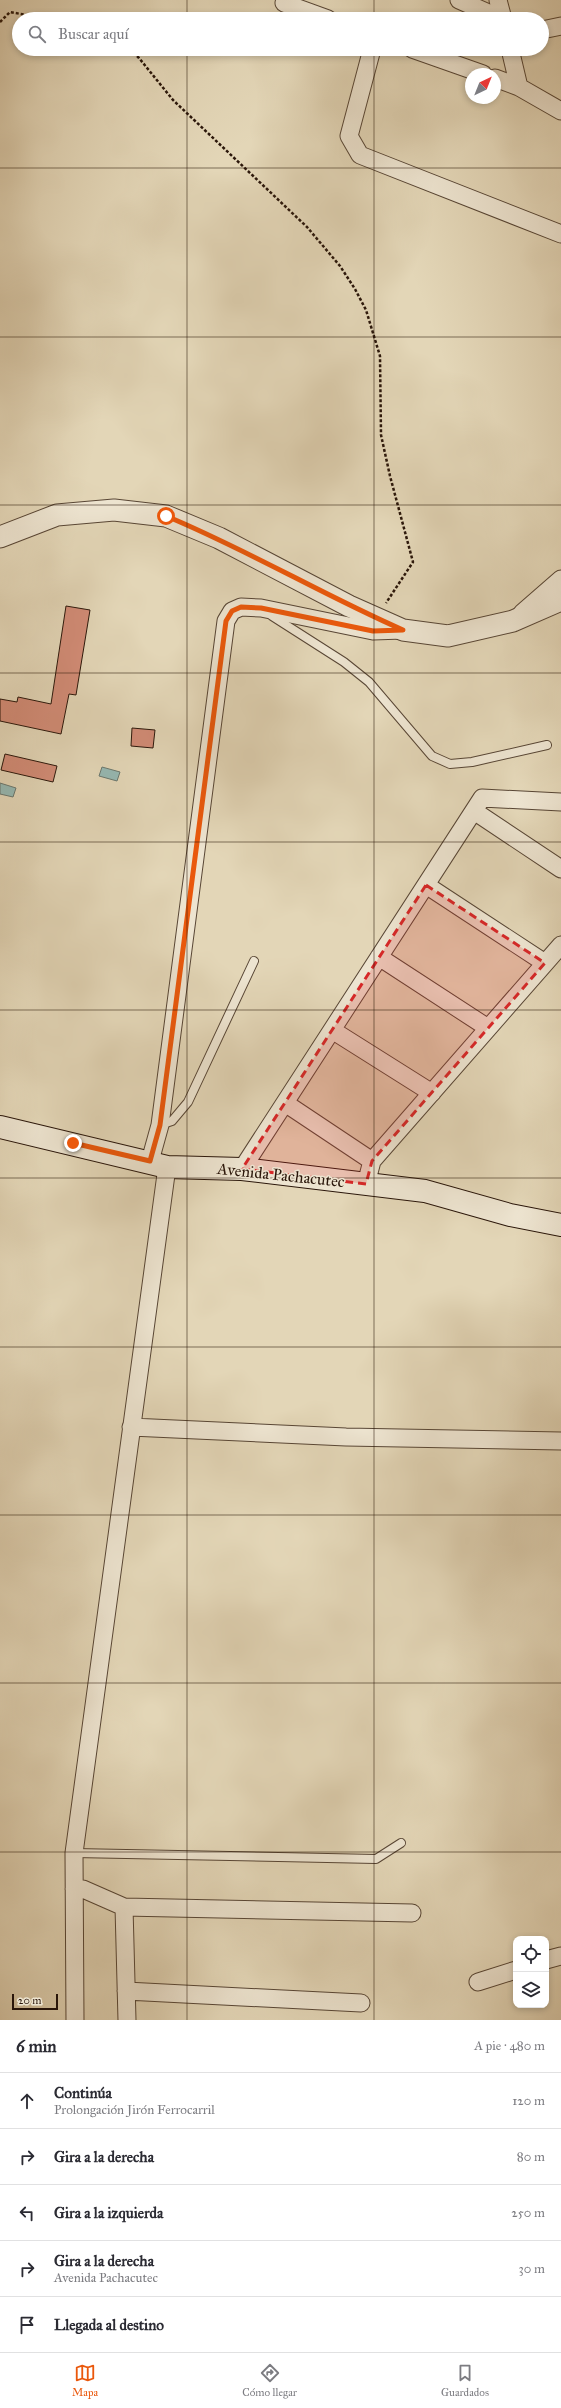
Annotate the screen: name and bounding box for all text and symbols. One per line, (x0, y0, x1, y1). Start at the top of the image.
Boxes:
search box (12, 12, 549, 56)
icon: search (26, 23, 48, 45)
text: Buscar aquí (58, 25, 129, 43)
north arrow (465, 68, 501, 104)
route start (157, 507, 175, 525)
route end (64, 1134, 82, 1152)
street label: Avenida Pachacutec (215, 1159, 346, 1191)
map controls (513, 1936, 549, 2008)
button: locate (513, 1936, 549, 1972)
button: layers (513, 1972, 549, 2008)
scale bar (12, 1992, 58, 2011)
text: 20 m (18, 1994, 41, 2007)
text: 6 min (16, 2036, 57, 2057)
text: A pie · 480 m (474, 2038, 545, 2054)
text: Continúa (54, 2084, 112, 2102)
icon: ahead (16, 2090, 38, 2112)
text: 120 m (512, 2093, 545, 2109)
text: Prolongación Jirón Ferrocarril (54, 2102, 215, 2118)
icon: right (16, 2146, 38, 2168)
text: Gira a la derecha (54, 2148, 154, 2166)
text: 80 m (517, 2149, 545, 2165)
icon: left (16, 2202, 38, 2224)
text: Gira a la izquierda (54, 2204, 163, 2222)
text: 250 m (511, 2205, 545, 2221)
text: Gira a la derecha (54, 2252, 154, 2270)
icon: right (16, 2258, 38, 2280)
text: 30 m (519, 2261, 545, 2277)
text: Avenida Pachacutec (54, 2270, 158, 2286)
icon: arrive (16, 2314, 38, 2336)
text: Llegada al destino (54, 2316, 164, 2334)
tab: Mapa (72, 2362, 98, 2399)
tab: Cómo llegar (242, 2362, 297, 2399)
tab: Guardados (441, 2362, 489, 2399)

